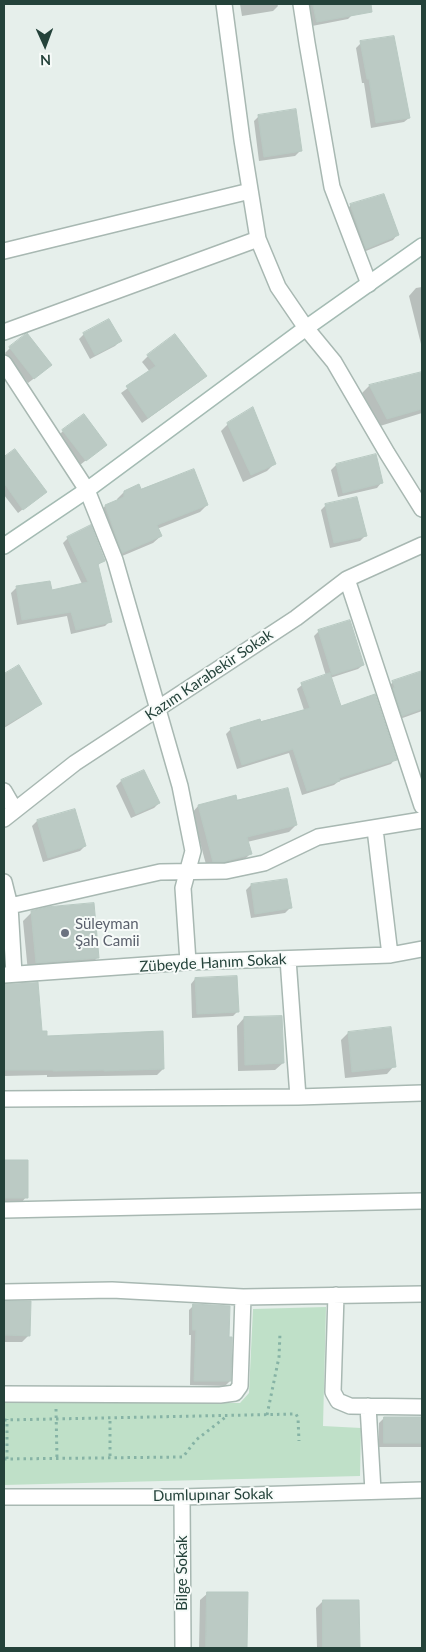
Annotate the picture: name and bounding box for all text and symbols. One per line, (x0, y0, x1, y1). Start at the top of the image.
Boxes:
north arrow (20, 20, 70, 70)
text: N (40, 52, 51, 69)
street label: Kazım Karabekir Sokak (142, 626, 276, 724)
place label: Süleyman Şah Camii (75, 915, 140, 950)
marker: Süleyman Şah Camii (59, 927, 71, 939)
street label: Zübeyde Hanım Sokak (139, 950, 287, 976)
street label: Dumlupınar Sokak (153, 1485, 273, 1505)
street label: Bilge Sokak (173, 1535, 191, 1611)

